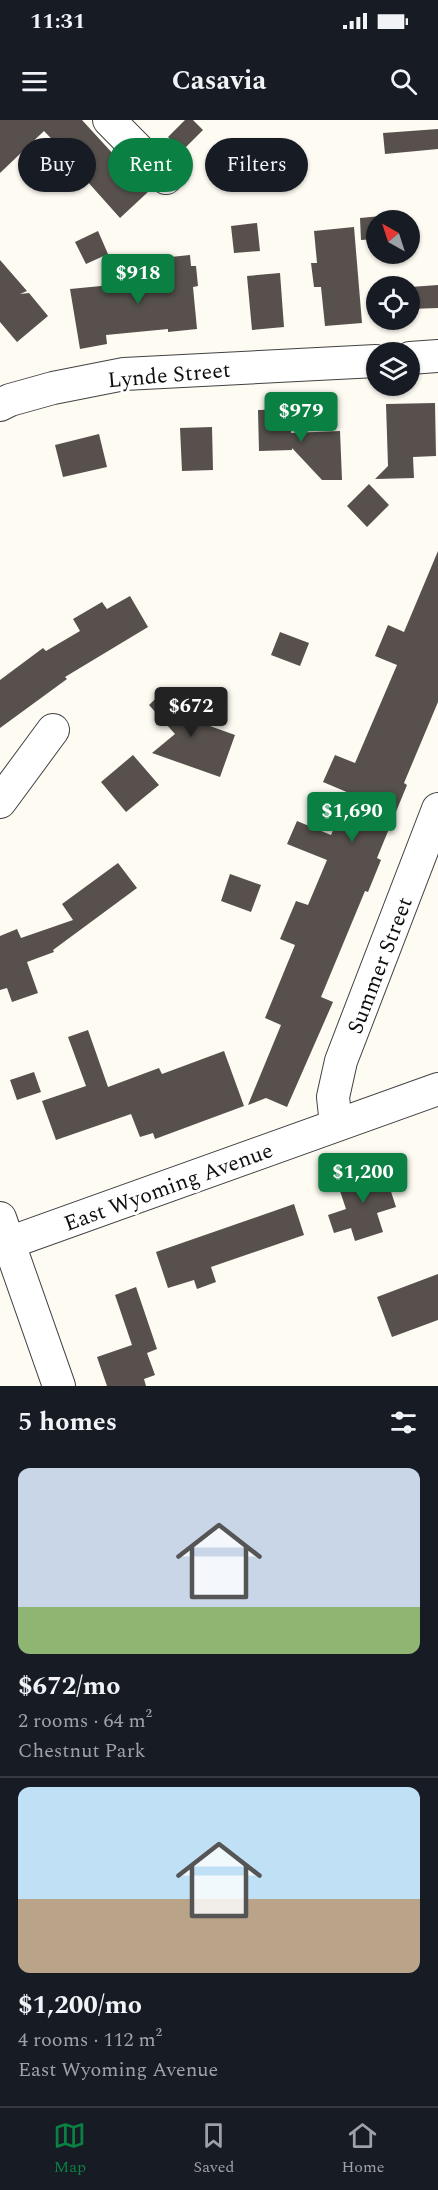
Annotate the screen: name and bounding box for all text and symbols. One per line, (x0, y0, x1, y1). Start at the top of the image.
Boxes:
text: 11:31 (30, 5, 85, 38)
text: Casavia (172, 60, 266, 102)
icon: menu (18, 65, 51, 98)
icon: search (387, 65, 420, 98)
chip: Buy (18, 138, 96, 192)
chip: Rent (108, 138, 193, 192)
chip: Filters (205, 138, 308, 192)
north arrow (366, 210, 420, 264)
map controls (366, 210, 420, 396)
pin: $918 (102, 254, 174, 305)
text: $918 (116, 258, 160, 288)
button: locate (366, 276, 420, 330)
button: layers (366, 342, 420, 396)
street label: Lynde Street (106, 354, 232, 397)
pin: $979 (265, 392, 337, 443)
text: $979 (279, 396, 323, 426)
pin: $672 (155, 687, 227, 738)
text: $672 (169, 691, 213, 721)
pin: $1,690 (303, 792, 401, 843)
text: $1,690 (321, 796, 383, 826)
street label: Summer Street (339, 892, 422, 1039)
street label: East Wyoming Avenue (59, 1134, 278, 1241)
pin: $1,200 (314, 1153, 412, 1204)
text: $1,200 (332, 1157, 394, 1187)
text: 5 homes (18, 1402, 117, 1442)
icon: filters (387, 1406, 420, 1439)
icon: home (165, 1507, 273, 1615)
text: $672/mo (18, 1666, 121, 1706)
text: 2 rooms · 64 m² (18, 1706, 152, 1736)
text: Chestnut Park (18, 1736, 146, 1766)
icon: home (165, 1826, 273, 1934)
text: $1,200/mo (18, 1985, 142, 2025)
text: 4 rooms · 112 m² (18, 2025, 162, 2055)
text: East Wyoming Avenue (18, 2055, 218, 2085)
tab: Map (53, 2119, 86, 2179)
tab: Saved (193, 2119, 234, 2179)
tab: Home (341, 2119, 385, 2179)

